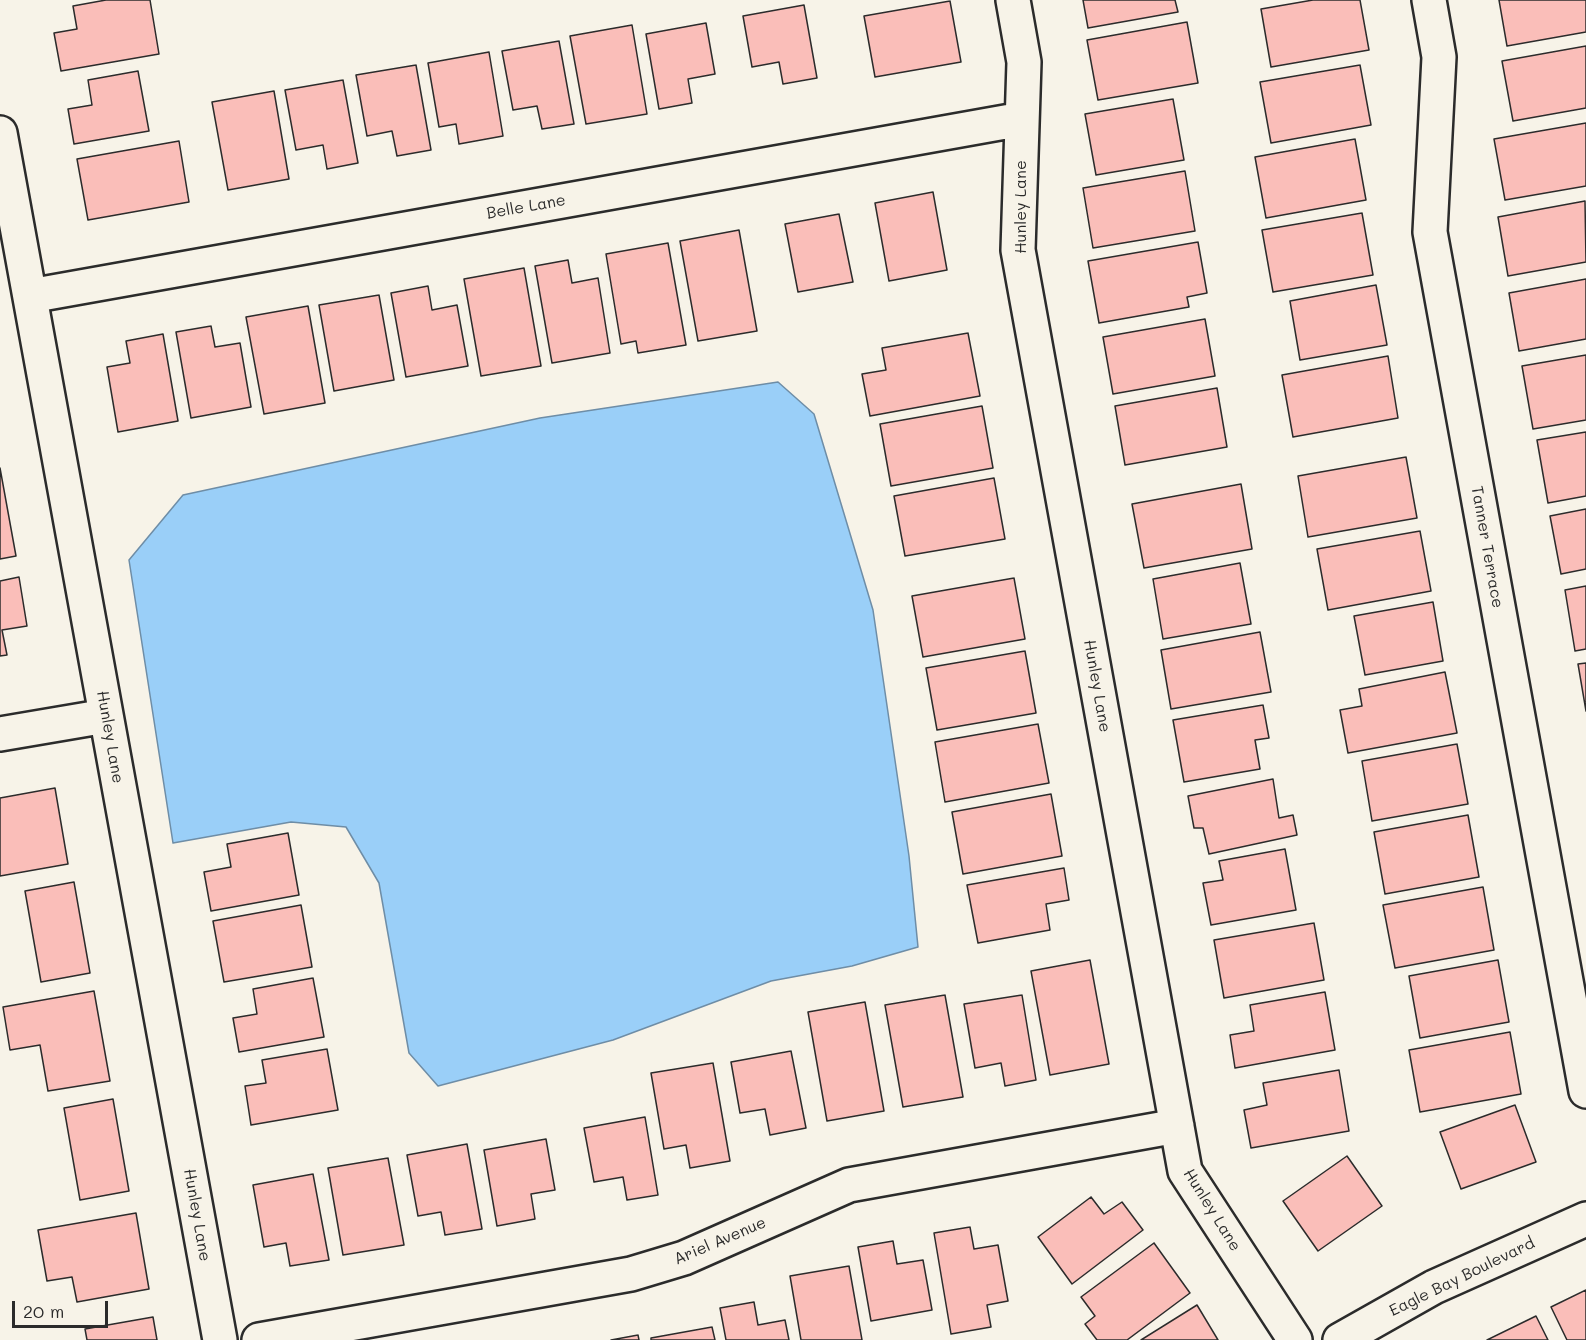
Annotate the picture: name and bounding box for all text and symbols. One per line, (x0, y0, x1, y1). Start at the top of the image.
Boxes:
street label: Hunley Lane (1011, 160, 1031, 254)
street label: Belle Lane (485, 191, 567, 223)
street label: Tanner Terrace (1467, 484, 1507, 610)
street label: Hunley Lane (1079, 638, 1115, 734)
street label: Hunley Lane (92, 689, 128, 785)
street label: Hunley Lane (1179, 1165, 1245, 1255)
street label: Hunley Lane (179, 1167, 215, 1263)
street label: Ariel Avenue (671, 1213, 769, 1269)
street label: Eagle Bay Boulevard (1386, 1233, 1538, 1321)
scale bar (15, 1289, 111, 1327)
text: 20 m (23, 1299, 64, 1323)

